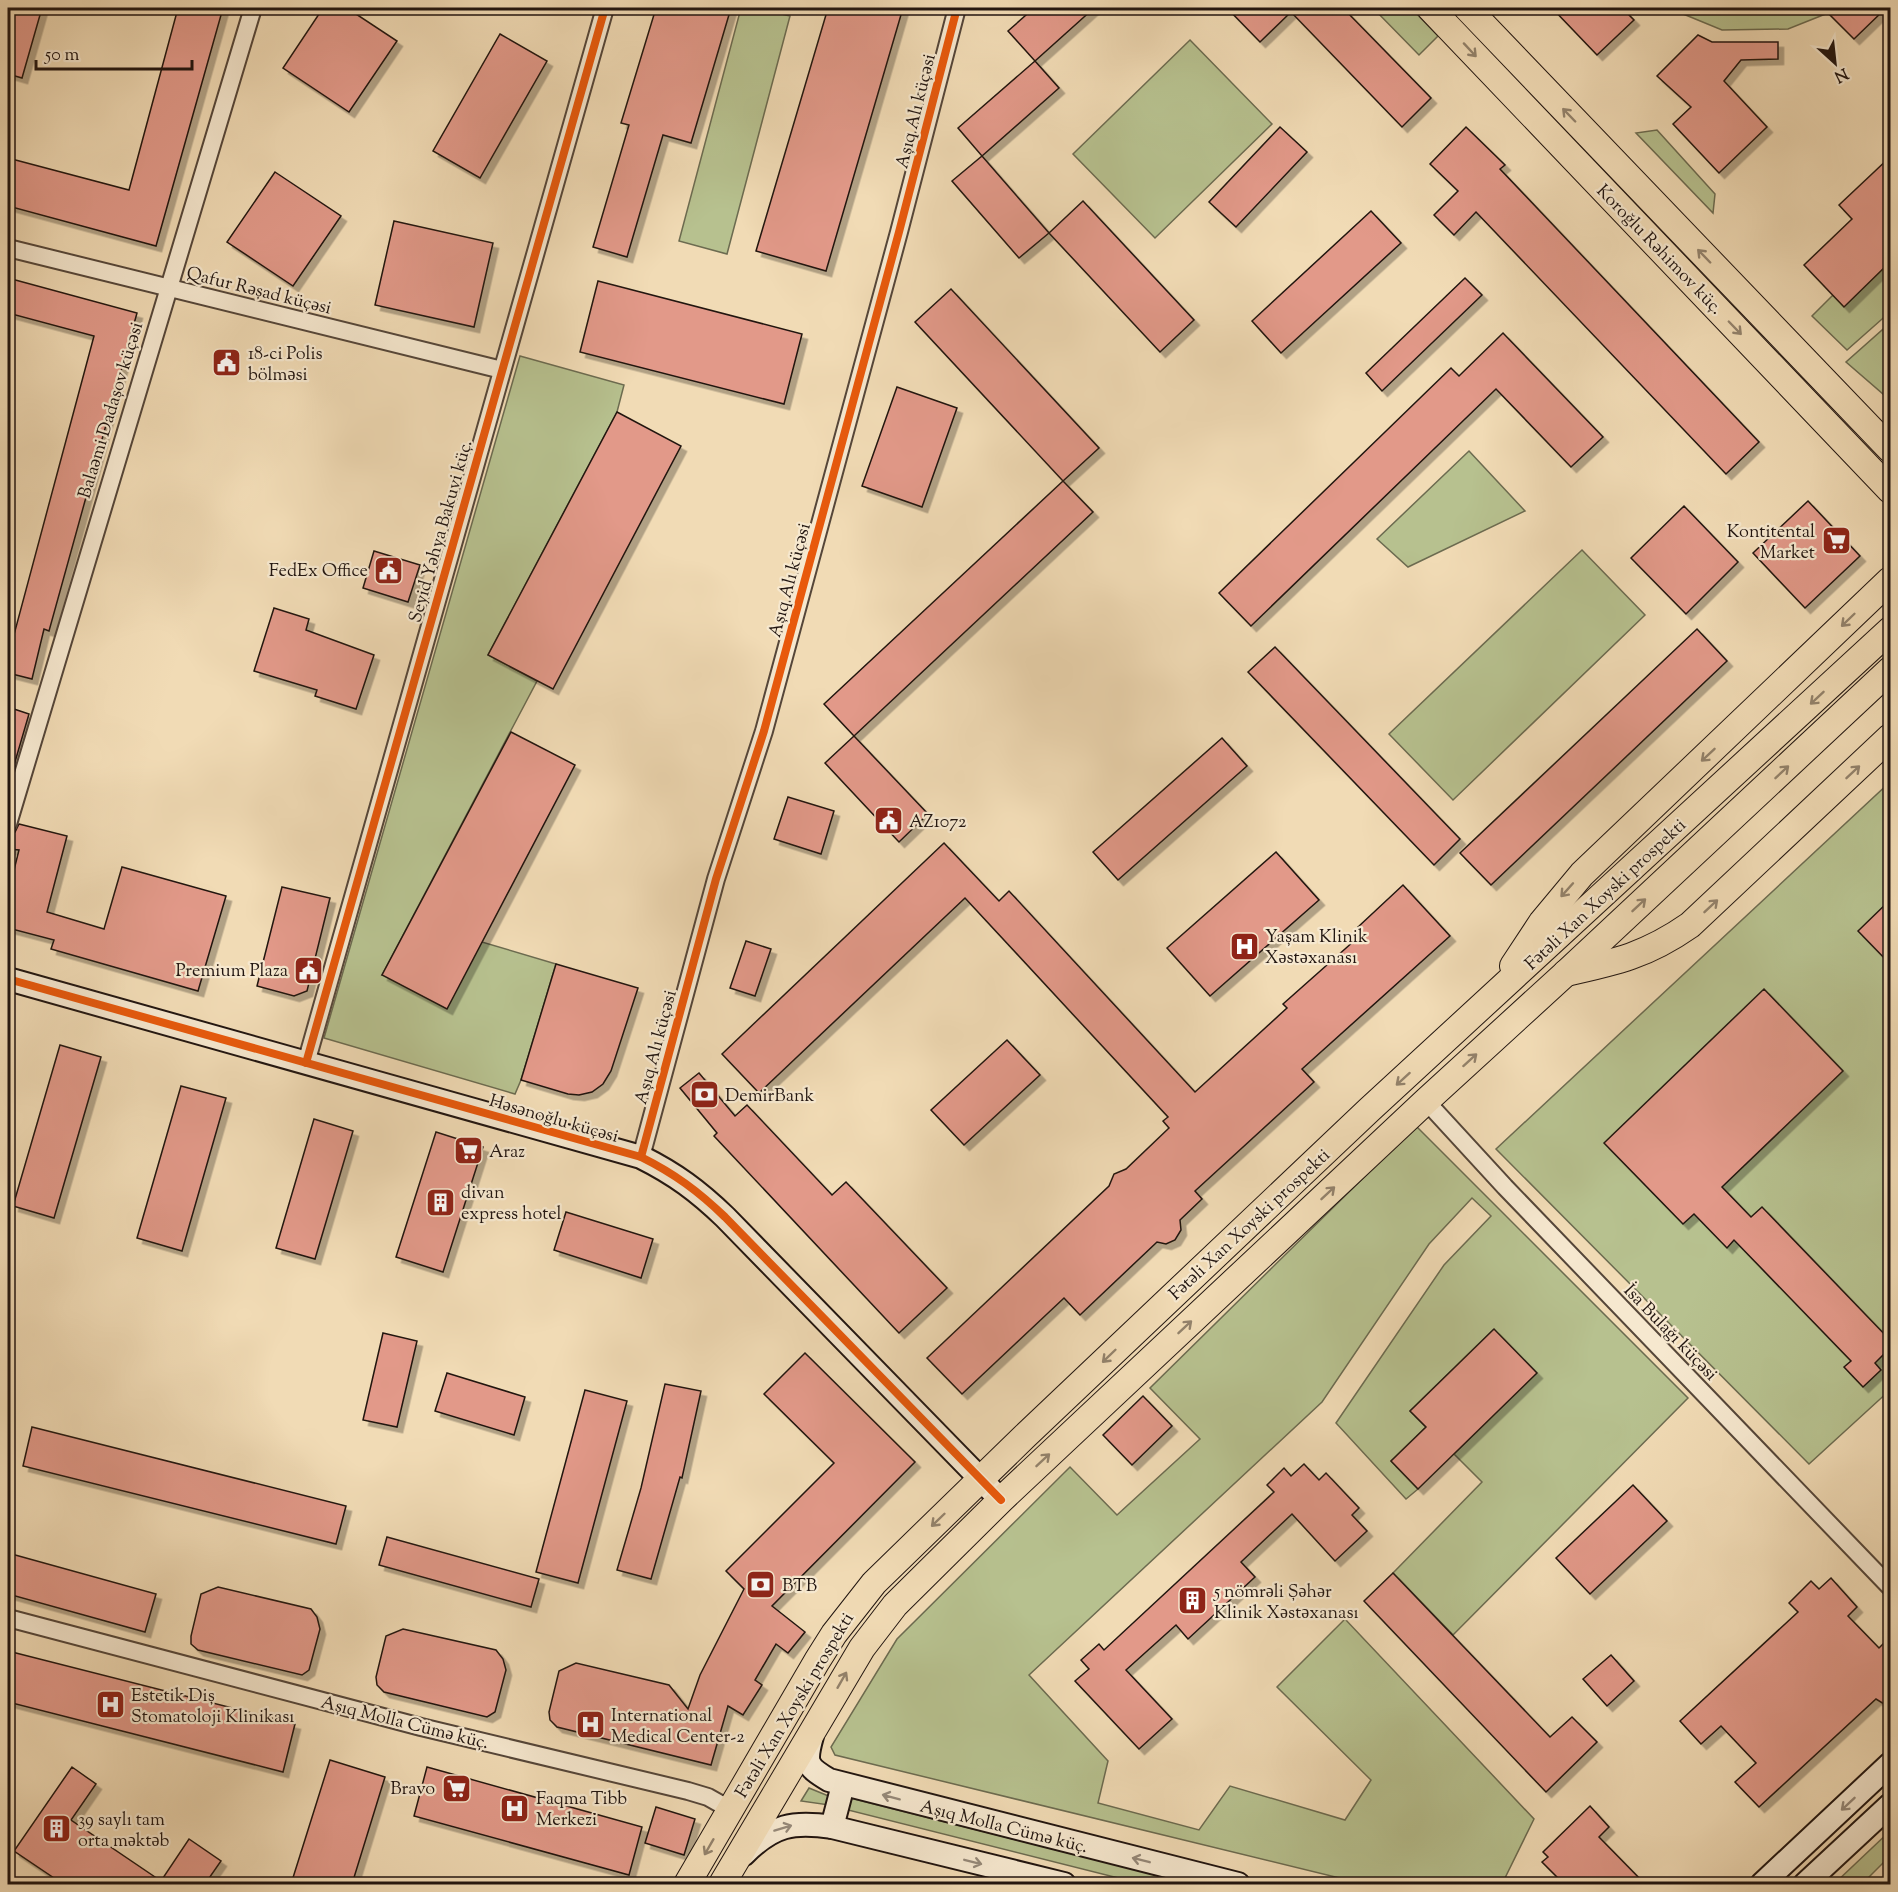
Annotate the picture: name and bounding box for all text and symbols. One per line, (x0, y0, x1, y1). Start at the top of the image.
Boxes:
scale bar (36, 33, 192, 71)
north arrow (1805, 33, 1865, 93)
one-way arrow (1463, 42, 1477, 57)
text: 50 m (44, 43, 80, 69)
street label: Aşıq Alı küçəsi (890, 51, 944, 172)
text: N (1830, 61, 1852, 87)
one-way arrow (1561, 108, 1576, 123)
street label: Koroğlu Rəhimov küç. (1589, 179, 1728, 321)
one-way arrow (1697, 248, 1711, 263)
street label: Qafur Rəşad küçəsi (183, 261, 334, 323)
street label: Balaəmi Dadaşov küçəsi (73, 319, 151, 502)
one-way arrow (1728, 320, 1743, 335)
place label: 18-ci Polis bölməsi (248, 342, 323, 389)
public building icon: 18-ci Polis bölməsi (211, 347, 243, 379)
street label: Seyid Yəhya Bakuvi küç. (403, 437, 480, 626)
street label: Aşıq Alı küçəsi (763, 520, 819, 641)
place label: Kontitental Market (1727, 520, 1815, 567)
supermarket icon: Kontitental Market (1820, 525, 1852, 557)
public building icon: FedEx Office (373, 554, 405, 586)
place label: FedEx Office (269, 559, 368, 585)
one-way arrow (1841, 613, 1856, 628)
one-way arrow (1809, 691, 1824, 705)
one-way arrow (1700, 748, 1715, 762)
one-way arrow (1774, 765, 1789, 779)
one-way arrow (1846, 765, 1861, 779)
public building icon: AZ1072 (872, 805, 904, 837)
place label: AZ1072 (909, 810, 967, 836)
street label: Fətəli Xan Xoyski prospekti (1520, 814, 1693, 977)
one-way arrow (1560, 883, 1574, 898)
one-way arrow (1632, 898, 1647, 912)
one-way arrow (1704, 898, 1719, 913)
place label: Yaşam Klinik Xəstəxanası (1265, 925, 1368, 972)
hospital icon: Yaşam Klinik Xəstəxanası (1228, 930, 1260, 962)
public building icon: Premium Plaza (293, 954, 325, 986)
place label: Premium Plaza (175, 959, 288, 985)
street label: Aşıq Alı küçəsi (629, 987, 685, 1108)
one-way arrow (1463, 1053, 1478, 1068)
one-way arrow (1396, 1072, 1411, 1086)
bank icon: DemirBank (688, 1079, 720, 1111)
place label: DemirBank (725, 1084, 815, 1110)
street label: Həsənoğlu küçəsi (486, 1089, 621, 1151)
supermarket icon: Araz (452, 1135, 484, 1167)
place label: Araz (489, 1140, 525, 1166)
street label: Fətəli Xan Xoyski prospekti (1164, 1144, 1337, 1307)
place label: divan express hotel (461, 1181, 562, 1228)
building icon: divan express hotel (424, 1186, 456, 1218)
one-way arrow (1320, 1186, 1335, 1200)
street label: İsa Bulağı küçəsi (1617, 1279, 1723, 1388)
one-way arrow (1178, 1319, 1193, 1334)
one-way arrow (1101, 1349, 1116, 1364)
one-way arrow (1036, 1453, 1051, 1467)
one-way arrow (931, 1513, 946, 1528)
bank icon: BTB (745, 1569, 777, 1601)
place label: BTB (782, 1574, 817, 1600)
place label: 5 nömrəli Şəhər Klinik Xəstəxanası (1213, 1580, 1359, 1627)
building icon: 5 nömrəli Şəhər Klinik Xəstəxanası (1177, 1585, 1209, 1617)
street label: Fətəli Xan Xoyski prospekti (730, 1608, 862, 1804)
one-way arrow (837, 1672, 849, 1689)
place label: Estetik Diş Stomatoloji Klinikası (131, 1684, 294, 1731)
hospital icon: Estetik Diş Stomatoloji Klinikası (94, 1689, 126, 1721)
street label: Aşıq Molla Cümə küç. (318, 1691, 491, 1757)
place label: International Medical Center-2 (611, 1704, 745, 1751)
hospital icon: International Medical Center-2 (574, 1709, 606, 1741)
supermarket icon: Bravo (440, 1772, 472, 1804)
place label: Bravo (390, 1777, 435, 1803)
place label: Faqma Tibb Merkezi (536, 1787, 627, 1834)
one-way arrow (881, 1791, 900, 1802)
hospital icon: Faqma Tibb Merkezi (499, 1792, 531, 1824)
street label: Aşıq Molla Cümə küç. (917, 1795, 1090, 1861)
one-way arrow (1841, 1796, 1856, 1810)
place label: 39 saylı tam orta məktəb (78, 1808, 170, 1855)
building icon: 39 saylı tam orta məktəb (41, 1813, 73, 1845)
one-way arrow (773, 1822, 792, 1833)
one-way arrow (703, 1838, 715, 1855)
one-way arrow (1132, 1854, 1151, 1865)
one-way arrow (963, 1856, 982, 1868)

